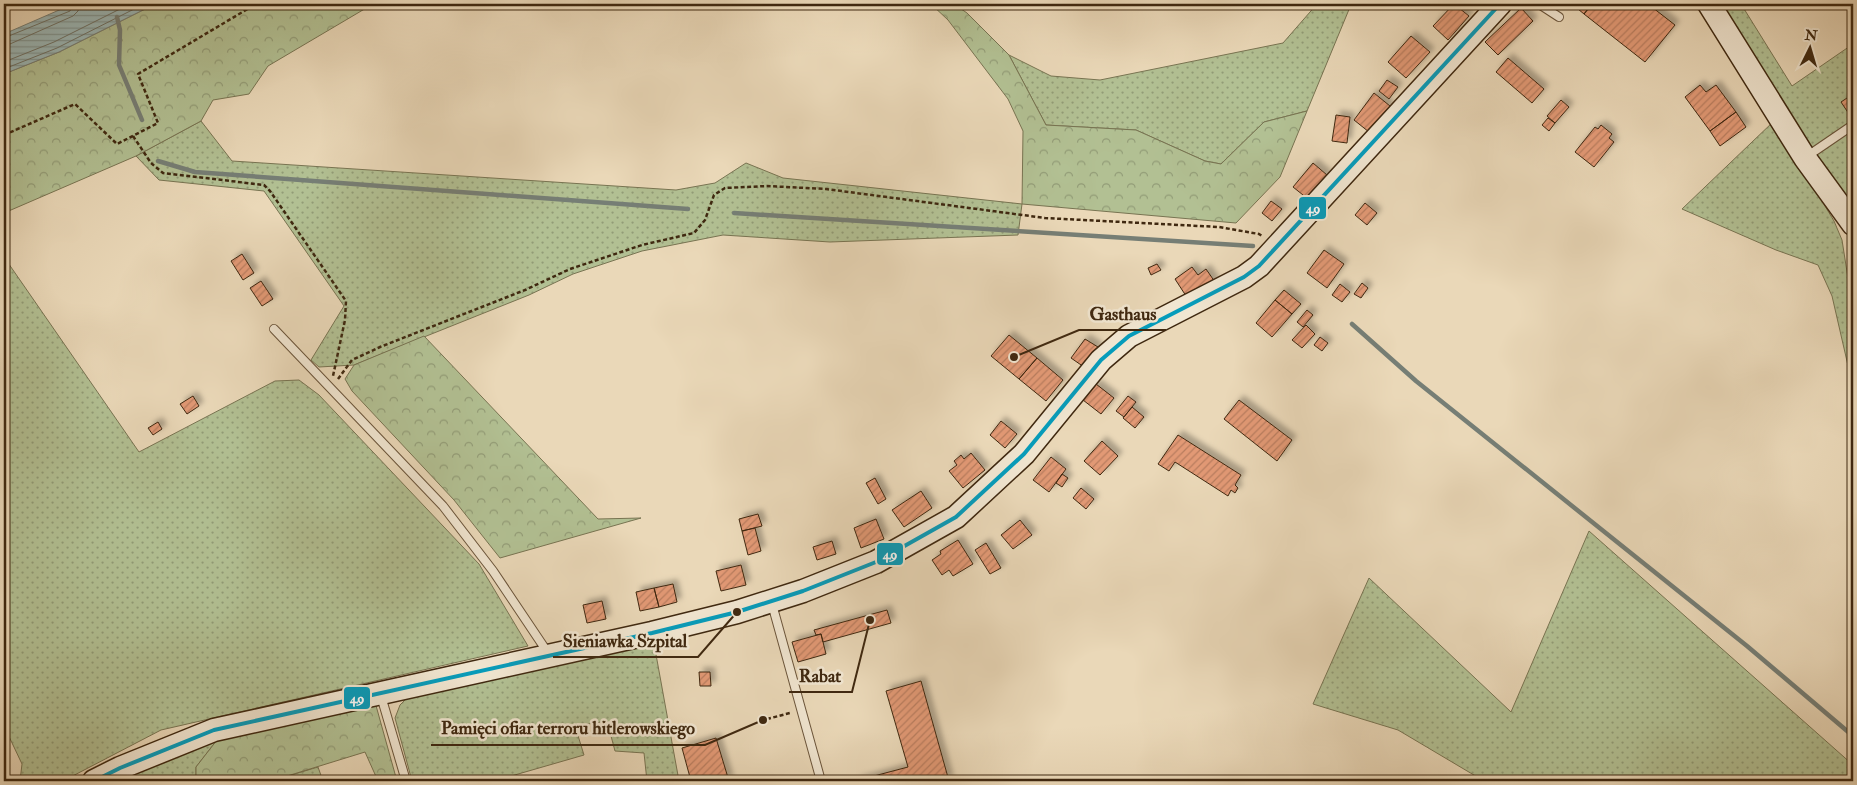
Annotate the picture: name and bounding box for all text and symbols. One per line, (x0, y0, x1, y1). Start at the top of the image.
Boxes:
north arrow (1784, 22, 1834, 72)
text: N (1803, 26, 1819, 45)
line badge: 49 (1298, 196, 1327, 220)
text: 49 (1305, 200, 1320, 217)
callout: Gasthaus (1079, 297, 1166, 330)
text: Gasthaus (1090, 303, 1156, 326)
line badge: 49 (876, 542, 904, 566)
text: 49 (882, 546, 897, 563)
callout: Sieniawka Szpital (553, 624, 698, 657)
text: Sieniawka Szpital (563, 630, 688, 653)
callout: Rabat (789, 659, 852, 692)
text: Rabat (799, 665, 841, 688)
line badge: 49 (343, 686, 371, 710)
text: 49 (349, 690, 364, 707)
callout: Pamięci ofiar terroru hitlerowskiego (431, 712, 705, 745)
text: Pamięci ofiar terroru hitlerowskiego (441, 717, 695, 740)

